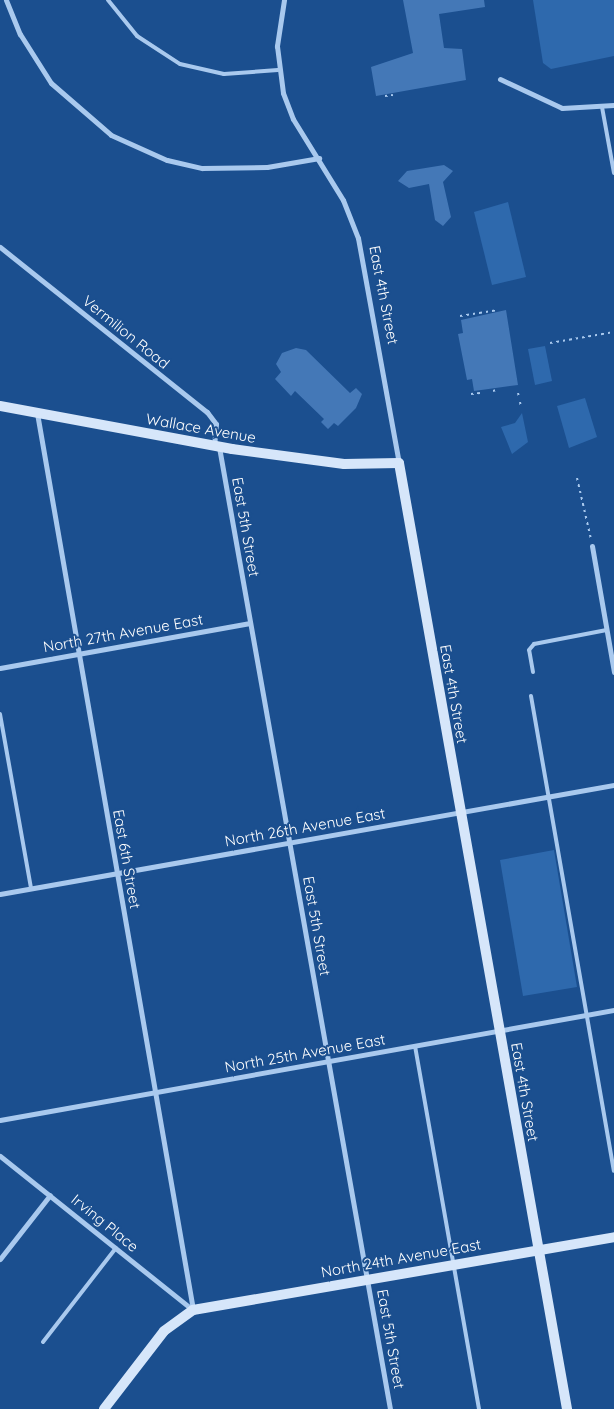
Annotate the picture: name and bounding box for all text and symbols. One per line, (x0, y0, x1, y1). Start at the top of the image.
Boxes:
street label: East 4th Street (366, 244, 402, 346)
street label: Vermilion Road (79, 292, 173, 372)
street label: Wallace Avenue (145, 409, 257, 447)
street label: East 5th Street (228, 476, 264, 578)
street label: North 27th Avenue East (42, 610, 204, 656)
street label: East 4th Street (436, 643, 472, 745)
street label: North 26th Avenue East (223, 804, 387, 850)
street label: East 6th Street (109, 808, 145, 910)
street label: East 5th Street (299, 875, 335, 977)
street label: North 25th Avenue East (223, 1030, 387, 1076)
street label: East 4th Street (507, 1041, 543, 1143)
street label: Irving Place (68, 1190, 142, 1256)
street label: North 24th Avenue East (320, 1235, 482, 1281)
street label: East 5th Street (373, 1288, 409, 1390)

